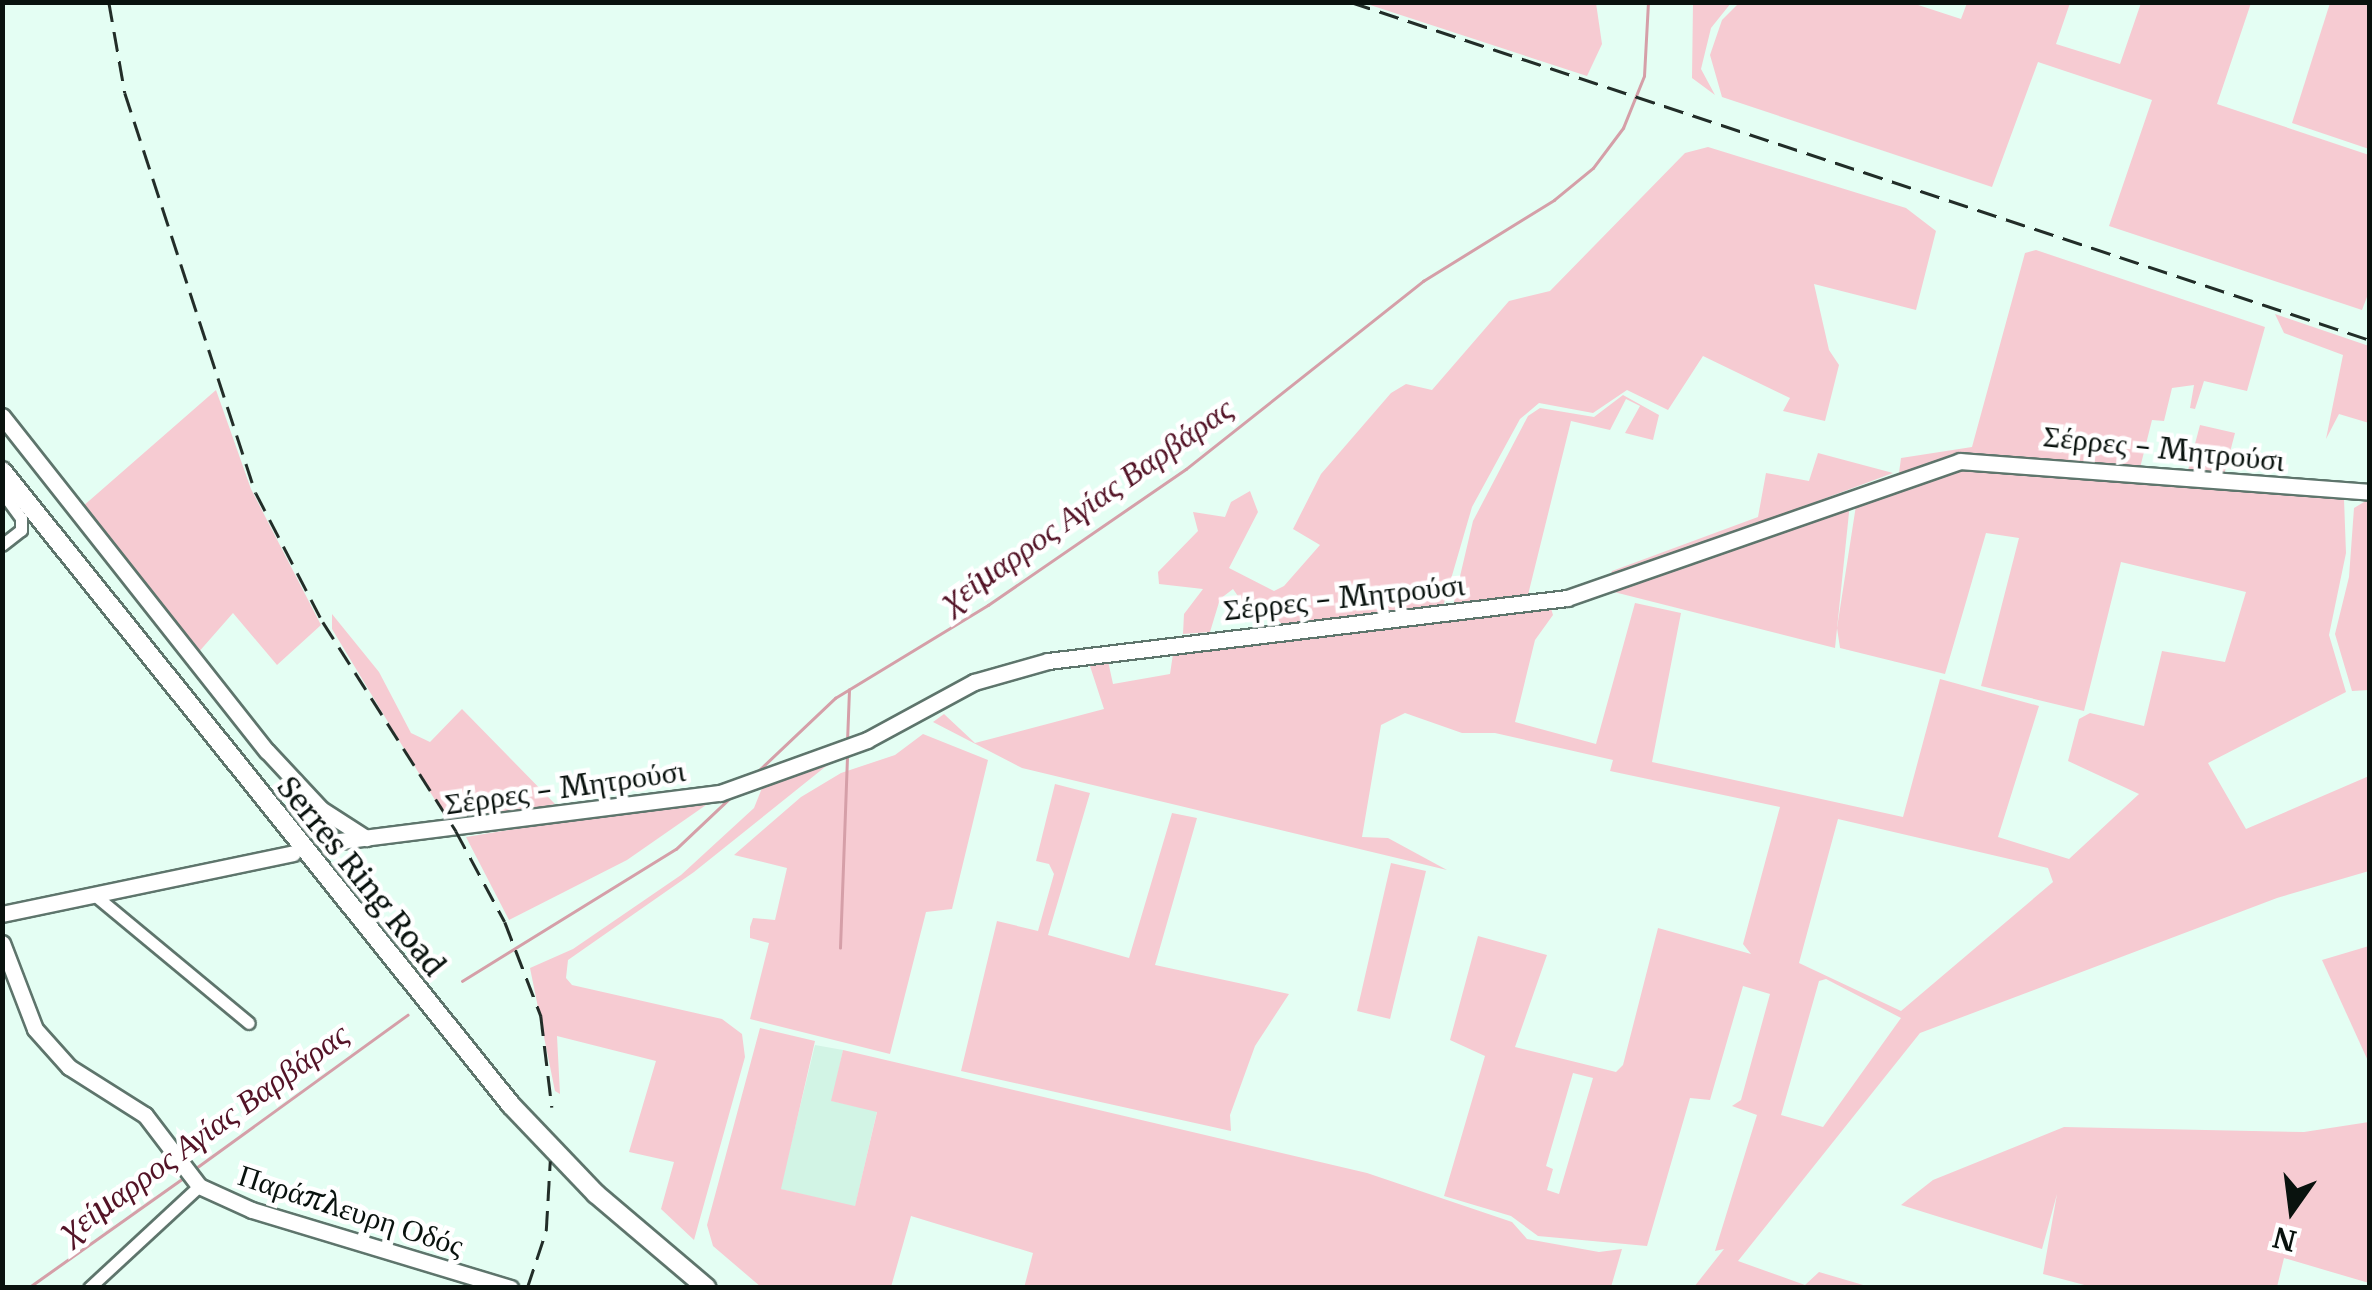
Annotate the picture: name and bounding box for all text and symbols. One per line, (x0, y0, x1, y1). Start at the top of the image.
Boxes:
water label: χείμαρρος Αγίας Βαρβάρας (933, 389, 1241, 621)
street label: Σέρρες - Μητρούσι (2041, 417, 2287, 479)
street label: Σέρρες - Μητρούσι (1221, 566, 1467, 628)
street label: Σέρρες - Μητρούσι (442, 752, 688, 822)
street label: Serres Ring Road (270, 769, 452, 983)
water label: χείμαρρος Αγίας Βαρβάρας (52, 1015, 356, 1251)
street label: Παράπλευρη Οδός (234, 1157, 468, 1263)
north arrow (2242, 1160, 2342, 1260)
text: N (2270, 1219, 2300, 1259)

